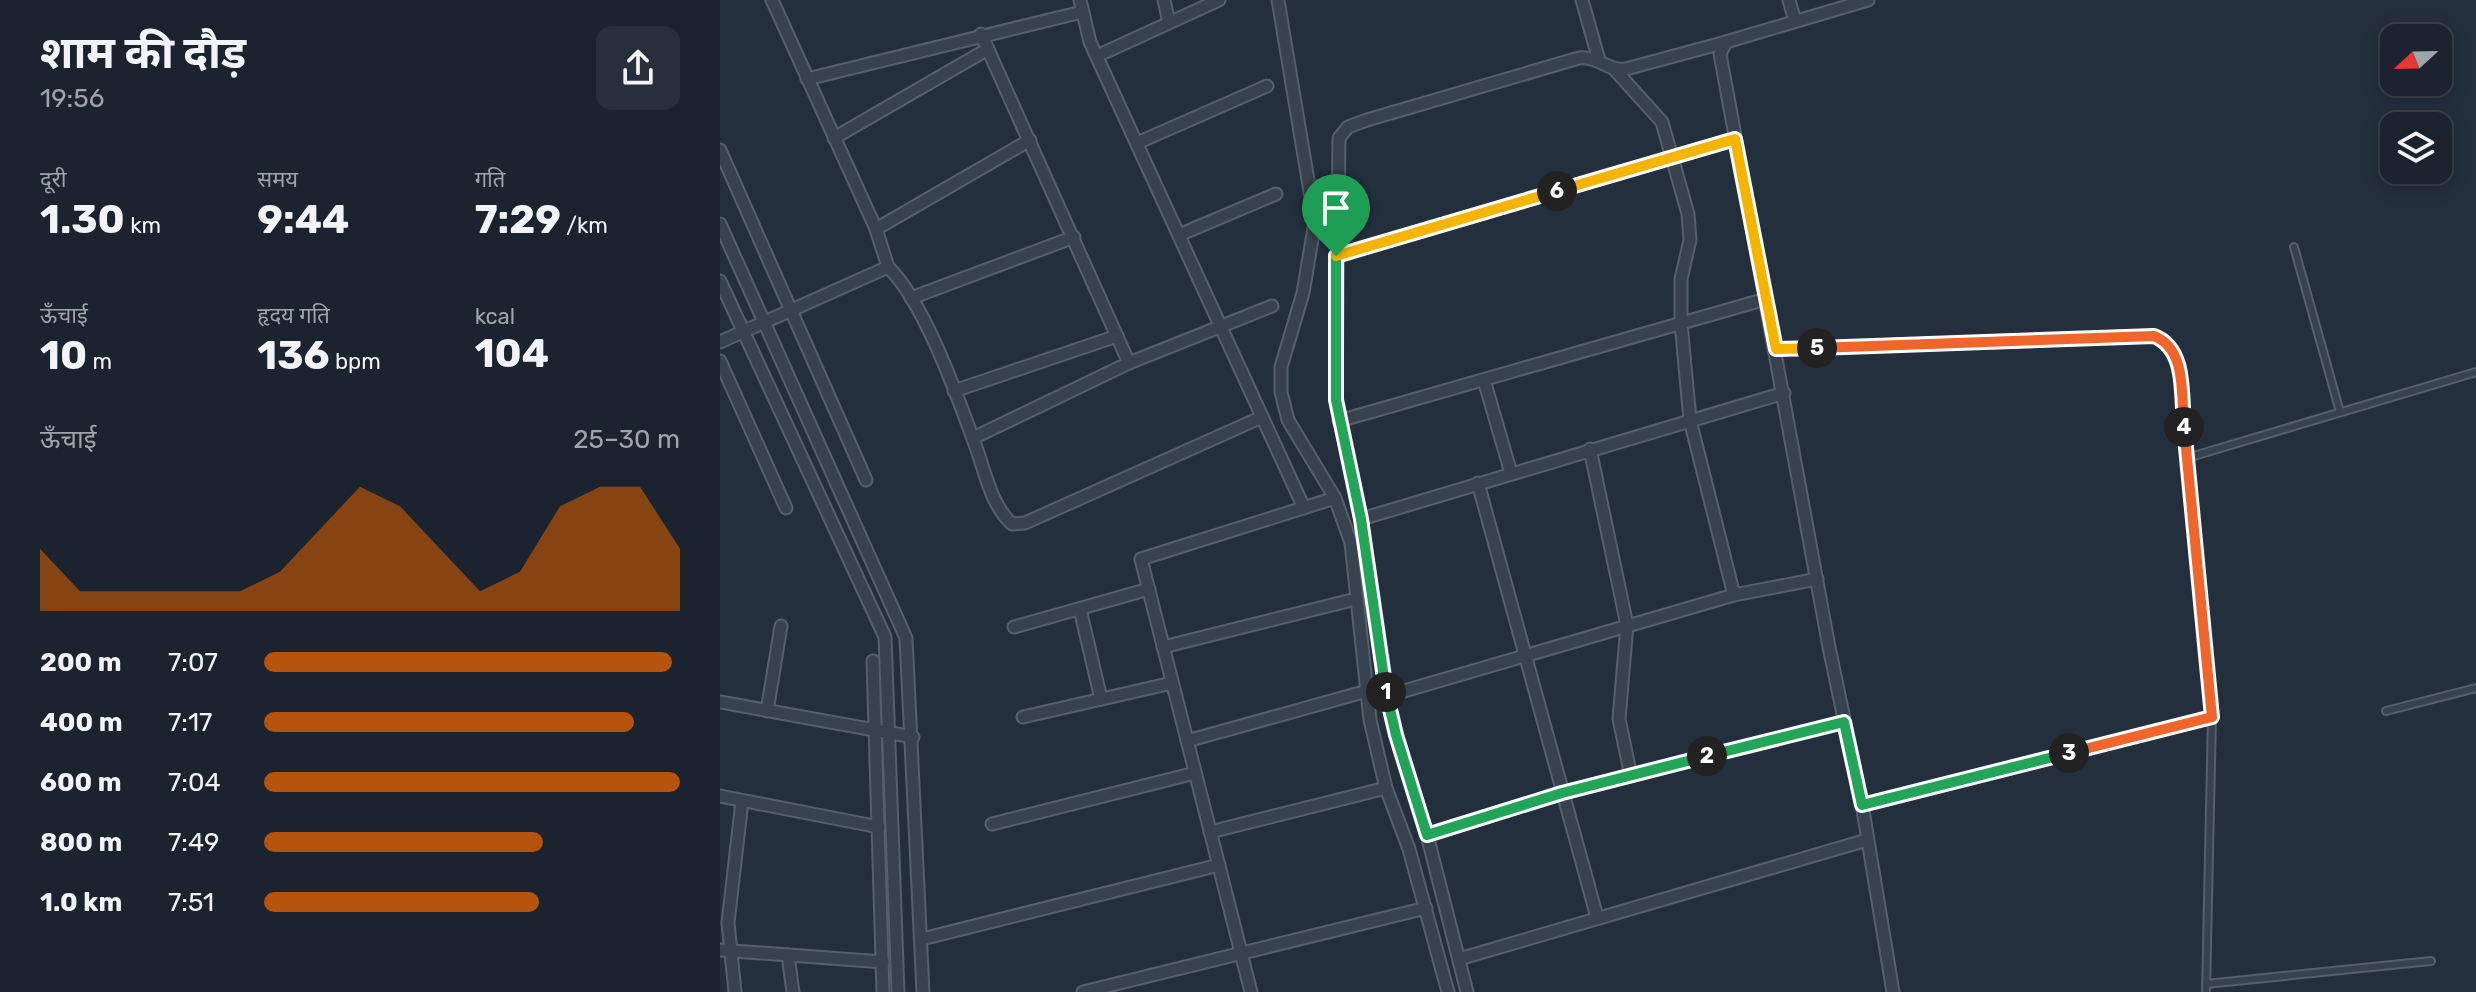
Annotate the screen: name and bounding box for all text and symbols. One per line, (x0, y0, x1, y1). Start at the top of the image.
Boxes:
north arrow (2380, 24, 2452, 96)
map controls (2380, 24, 2452, 184)
button: share (596, 26, 680, 110)
text: शाम की दौड़ (40, 27, 246, 79)
text: 19:56 (40, 83, 104, 114)
button: layers (2380, 112, 2452, 184)
text: दूरी (40, 166, 66, 193)
text: समय (257, 166, 298, 193)
text: गति (475, 166, 505, 193)
pin: 6 (1537, 171, 1577, 211)
pin (1302, 174, 1370, 256)
text: 6 (1550, 177, 1564, 204)
icon: arrive (1314, 186, 1358, 230)
text: 1.30 (40, 196, 125, 243)
text: 9:44 (257, 196, 349, 243)
text: 7:29 (475, 196, 561, 243)
text: km (125, 212, 161, 239)
text: /km (561, 212, 608, 239)
text: ऊँचाई (40, 302, 88, 329)
text: हृदय गति (257, 302, 330, 329)
text: kcal (475, 303, 515, 330)
pin: 5 (1797, 328, 1837, 368)
text: 104 (475, 330, 549, 377)
text: 10 (40, 332, 87, 379)
text: 136 (257, 332, 330, 379)
text: 5 (1810, 334, 1824, 361)
text: m (87, 348, 112, 375)
text: bpm (330, 348, 381, 375)
pin: 4 (2164, 407, 2204, 447)
text: 4 (2176, 413, 2192, 440)
text: ऊँचाई (40, 424, 96, 455)
text: 25–30 m (573, 424, 680, 455)
text: 200 m (40, 647, 122, 678)
text: 7:07 (168, 647, 218, 678)
pin: 1 (1366, 672, 1406, 712)
text: 1 (1381, 678, 1391, 705)
text: 400 m (40, 707, 122, 738)
text: 7:17 (168, 707, 212, 738)
pin: 3 (2049, 733, 2089, 773)
pin: 2 (1687, 736, 1727, 776)
text: 3 (2062, 739, 2076, 766)
text: 2 (1700, 742, 1714, 769)
text: 600 m (40, 767, 122, 798)
text: 7:04 (168, 767, 221, 798)
text: 800 m (40, 827, 122, 858)
text: 7:49 (168, 827, 219, 858)
text: 1.0 km (40, 887, 122, 918)
text: 7:51 (168, 887, 214, 918)

